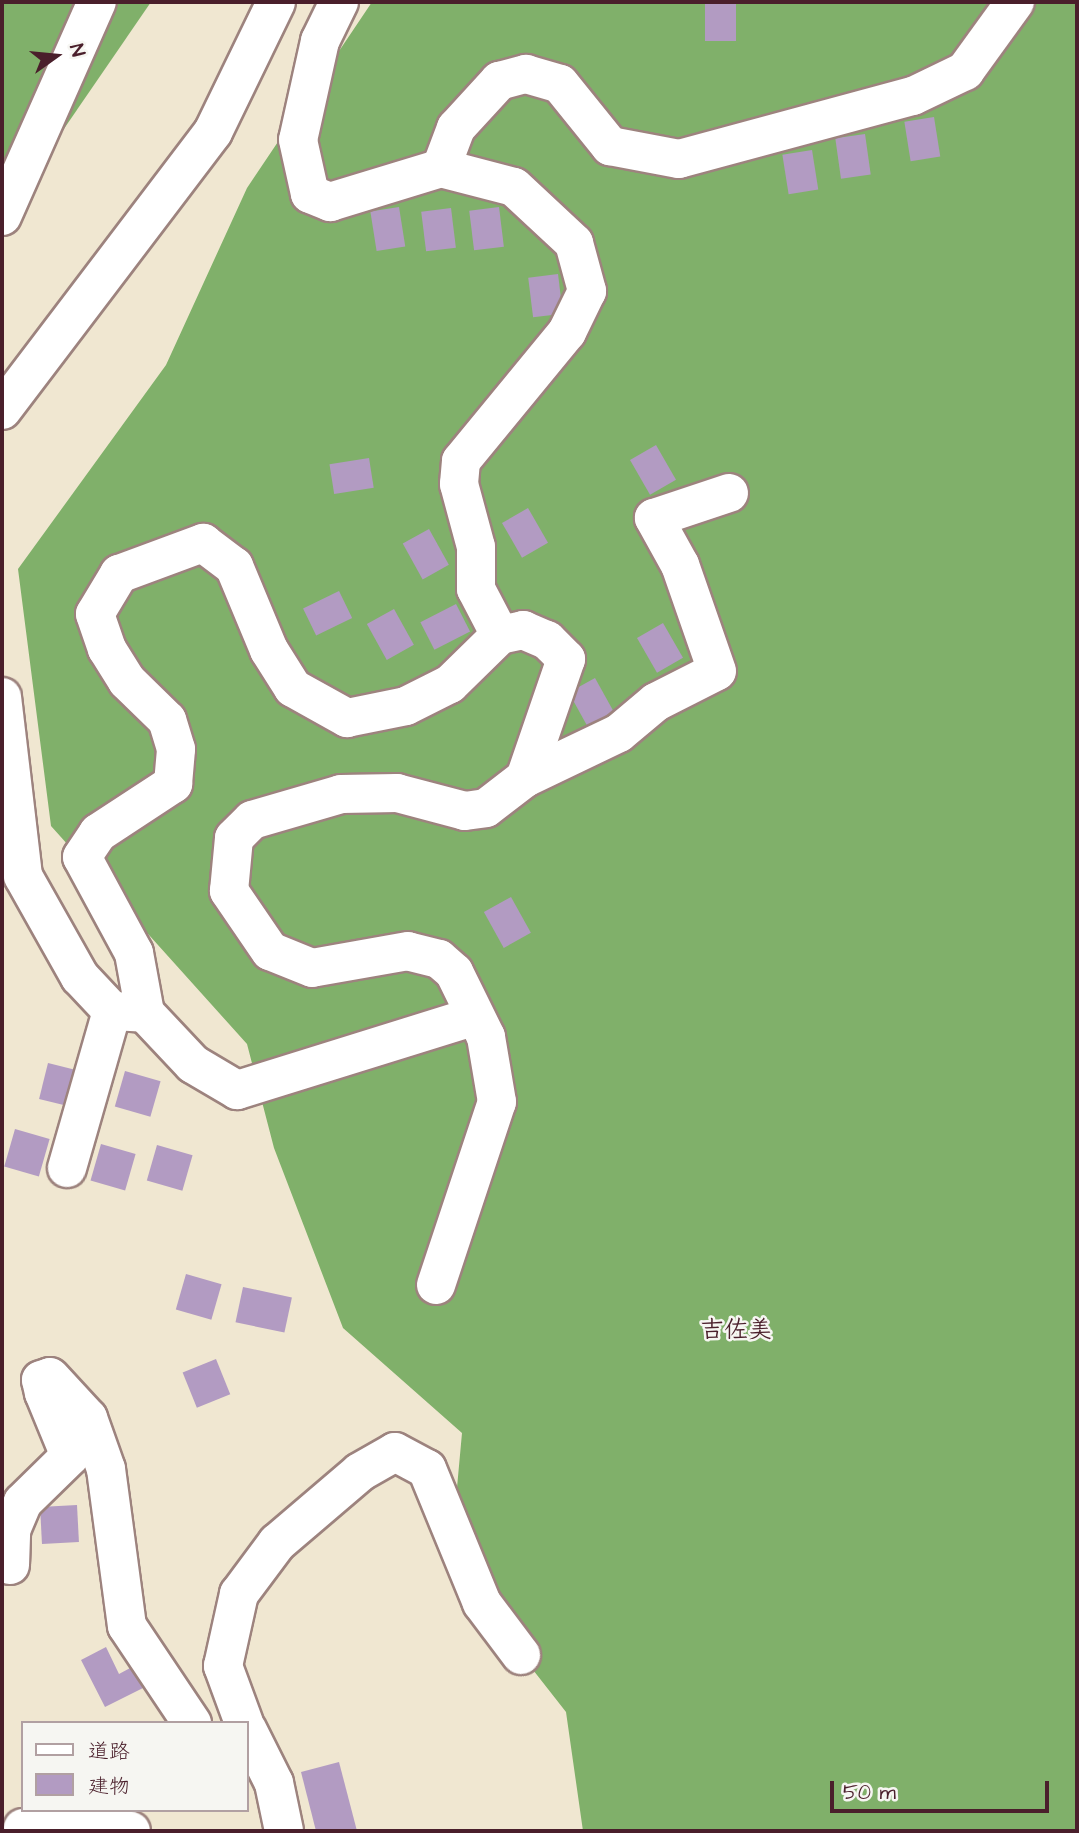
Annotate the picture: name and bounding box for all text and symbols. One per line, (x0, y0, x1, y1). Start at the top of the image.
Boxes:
north arrow (21, 21, 91, 91)
text: N (62, 41, 91, 60)
district label: 吉佐美 (700, 1317, 772, 1345)
legend (21, 1721, 248, 1812)
text: 道路 (88, 1737, 130, 1766)
scale bar (834, 1766, 1053, 1810)
text: 建物 (88, 1772, 130, 1801)
text: 50 m (843, 1778, 896, 1807)

